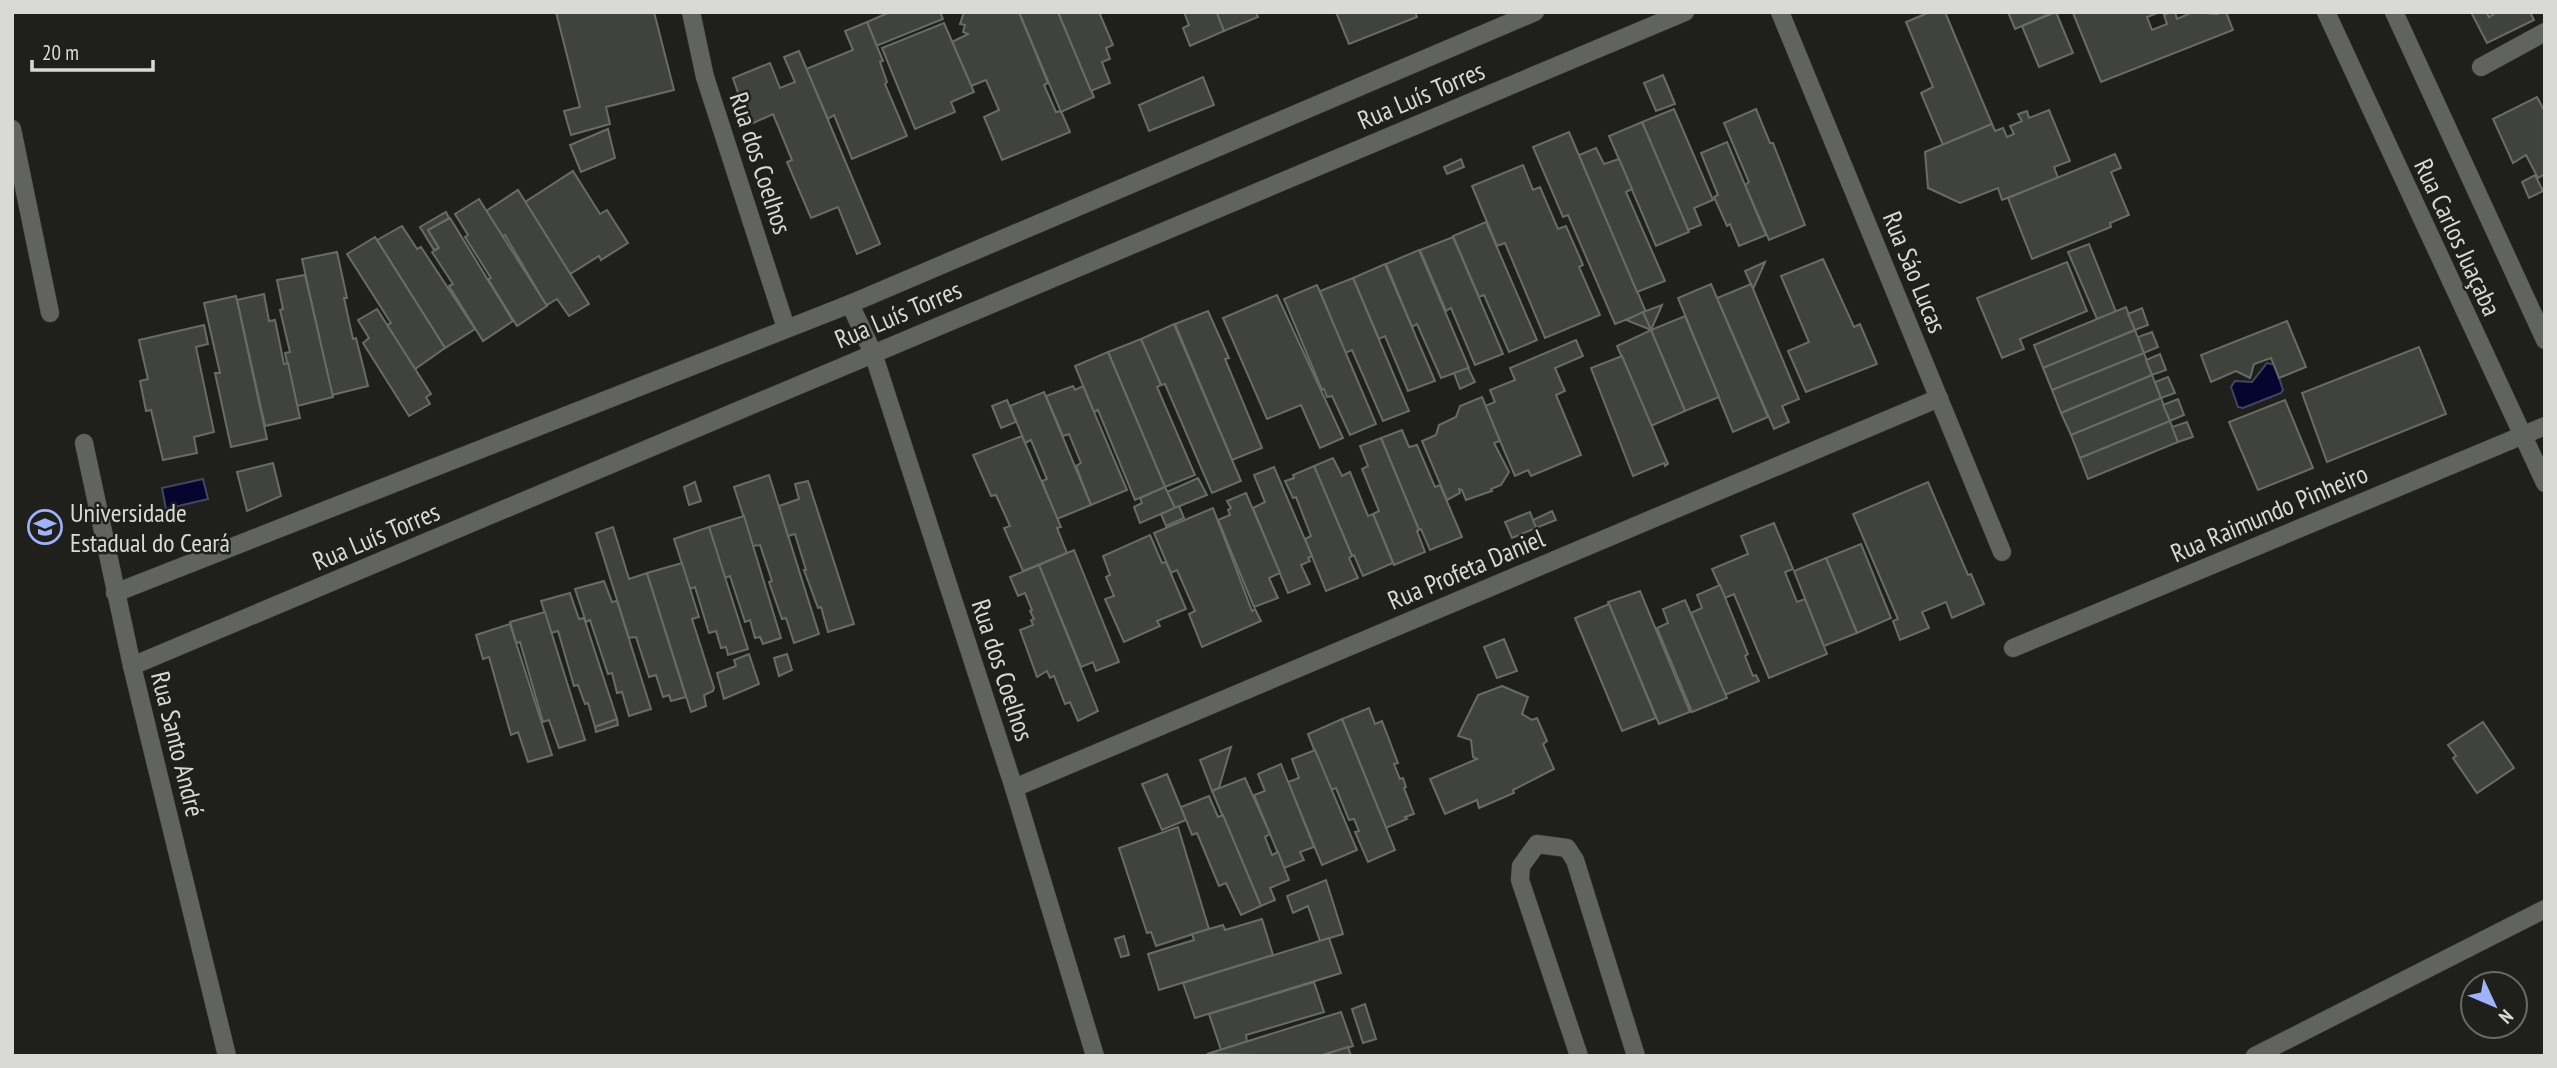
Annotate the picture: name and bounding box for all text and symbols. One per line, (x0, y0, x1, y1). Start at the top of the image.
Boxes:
scale bar (32, 28, 152, 72)
text: 20 m (42, 39, 79, 66)
street label: Rua Luís Torres (1353, 54, 1489, 136)
street label: Rua dos Coelhos (723, 88, 799, 238)
street label: Rua Carlos Juaçaba (2407, 153, 2509, 321)
street label: Rua Sáo Lucas (1876, 206, 1954, 338)
street label: Rua Luís Torres (830, 273, 966, 355)
street label: Rua Raimundo Pinheiro (2166, 457, 2372, 569)
street label: Rua Luís Torres (308, 495, 444, 577)
place label: Universidade Estadual do Ceará (70, 496, 230, 559)
school or university icon: Universidade Estadual do Ceará (26, 508, 64, 546)
street label: Rua Profeta Daniel (1383, 521, 1549, 617)
street label: Rua dos Coelhos (965, 595, 1041, 745)
street label: Rua Santo André (144, 668, 212, 820)
north arrow (2459, 970, 2529, 1040)
text: N (2494, 1005, 2518, 1029)

